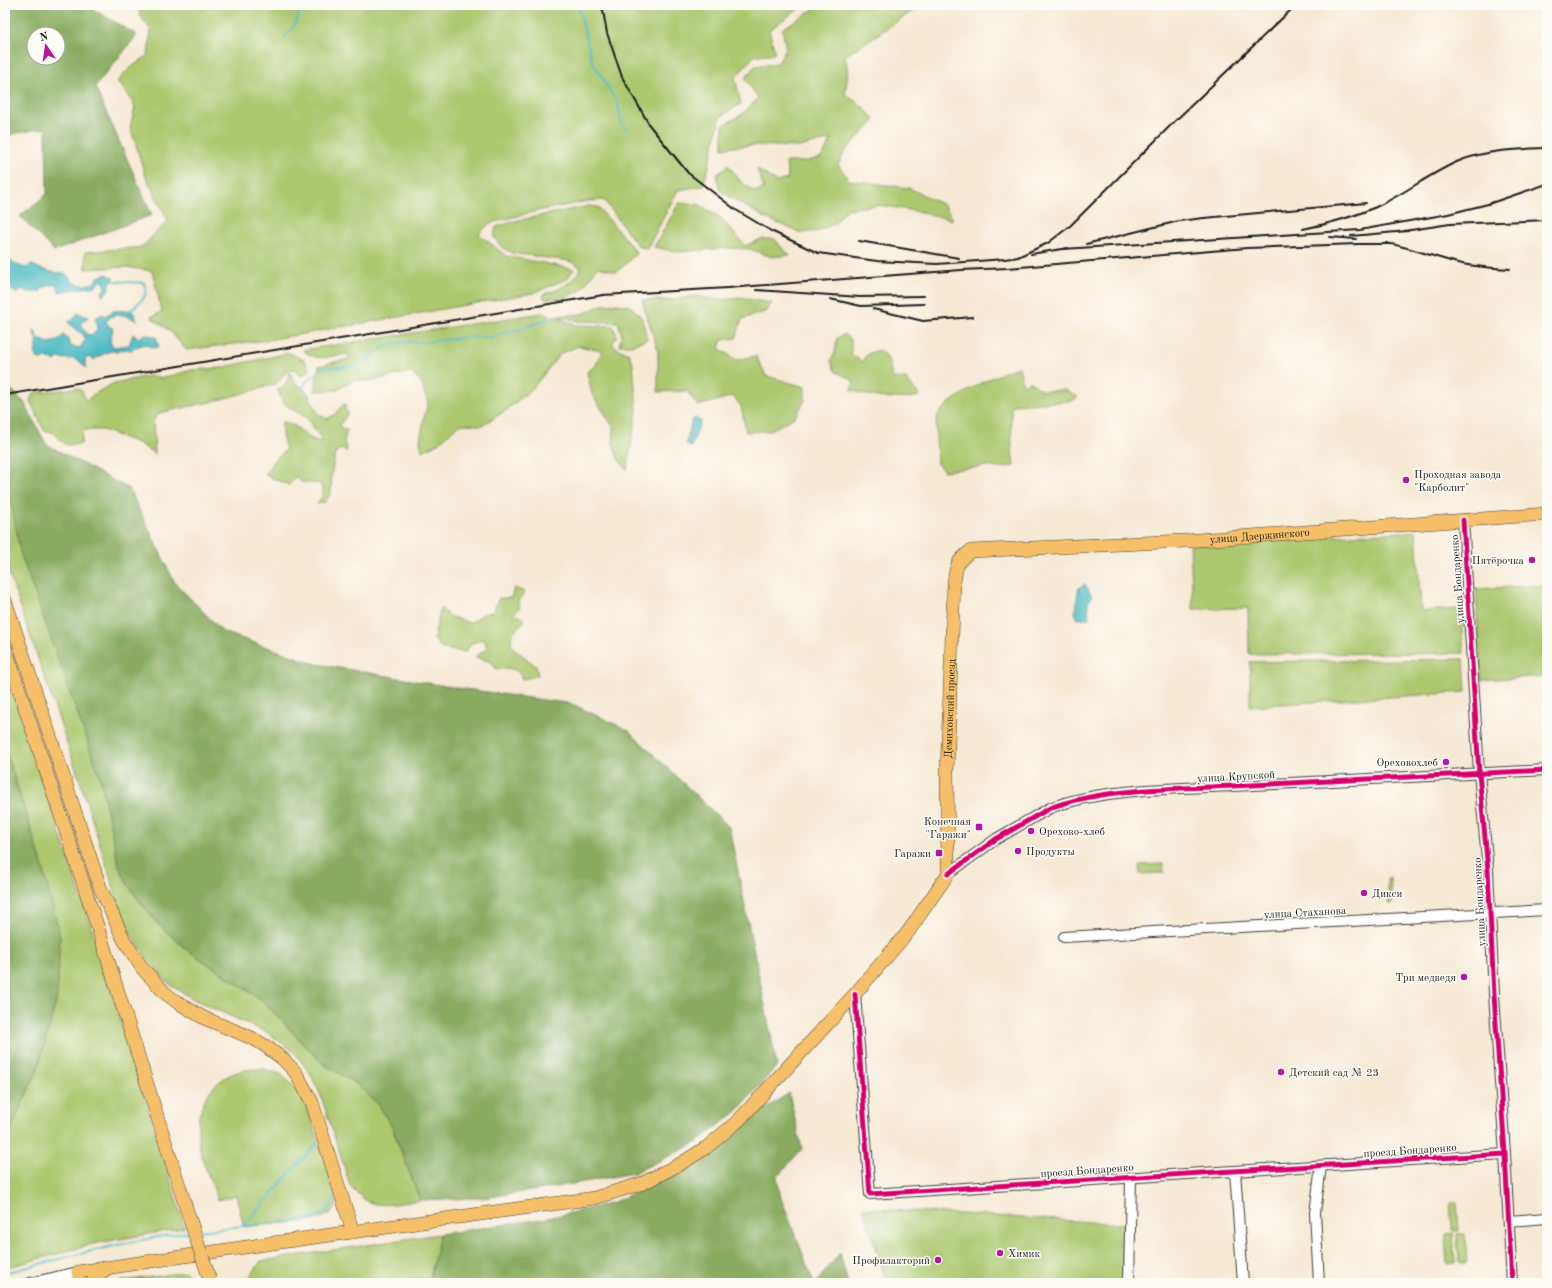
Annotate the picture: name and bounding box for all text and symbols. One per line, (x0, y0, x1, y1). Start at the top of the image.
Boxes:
north arrow (26, 26, 66, 66)
text: N (39, 31, 50, 44)
place label: Проходная завода "Карболит" (1414, 470, 1502, 494)
marker: Проходная завода "Карболит" (1401, 475, 1411, 485)
street label: улица Дзержинского (1209, 528, 1310, 546)
street label: улица Бондаренко (1450, 534, 1467, 624)
marker: Пятёрочка (1527, 555, 1537, 565)
place label: Пятёрочка (1472, 556, 1525, 567)
street label: Демиховский проезд (944, 658, 958, 759)
marker: Ореховохлеб (1441, 757, 1451, 767)
place label: Ореховохлеб (1376, 758, 1438, 769)
street label: улица Крупской (1197, 770, 1275, 785)
place label: Конечная "Гаражи" (924, 817, 971, 841)
marker: Конечная "Гаражи" (974, 822, 984, 832)
marker: Орехово-хлеб (1026, 826, 1036, 836)
place label: Орехово-хлеб (1039, 827, 1105, 838)
marker: Продукты (1013, 846, 1023, 856)
place label: Продукты (1026, 847, 1075, 858)
marker: Гаражи (934, 848, 944, 858)
place label: Гаражи (894, 849, 931, 860)
street label: улица Бондаренко (1473, 857, 1488, 947)
marker: Дикси (1359, 888, 1369, 898)
place label: Дикси (1372, 889, 1402, 900)
street label: улица Стаханова (1264, 906, 1347, 921)
marker: Три медведя (1459, 972, 1469, 982)
place label: Три медведя (1395, 973, 1456, 984)
marker: Детский сад № 23 (1276, 1067, 1286, 1077)
place label: Детский сад № 23 (1289, 1068, 1379, 1079)
street label: проезд Бондаренко (1363, 1143, 1457, 1160)
street label: проезд Бондаренко (1040, 1163, 1134, 1180)
marker: Химик (995, 1248, 1005, 1258)
place label: Химик (1008, 1249, 1040, 1260)
marker: Профилакторий (933, 1255, 943, 1265)
place label: Профилакторий (852, 1256, 930, 1267)

